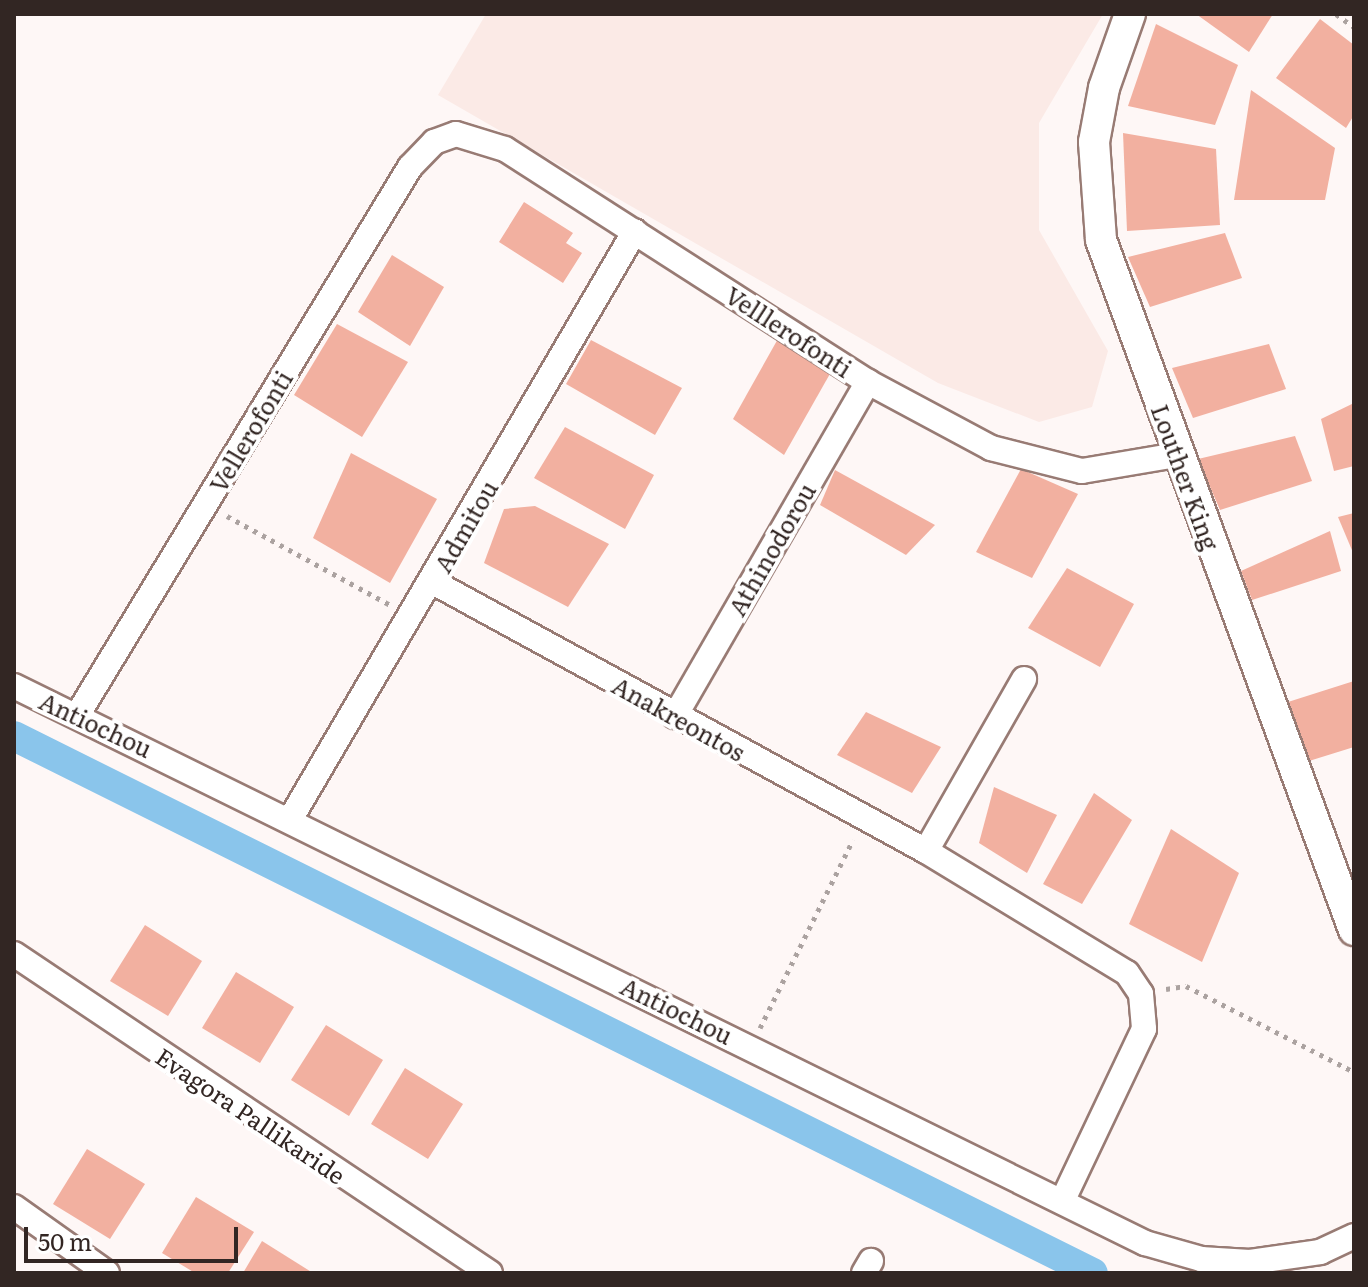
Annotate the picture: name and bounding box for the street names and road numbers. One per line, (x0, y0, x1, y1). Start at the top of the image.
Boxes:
street label: Velllerofonti (721, 280, 857, 382)
street label: Vellerofonti (203, 365, 297, 497)
street label: Louther King (1146, 400, 1226, 554)
street label: Admitou (427, 475, 503, 577)
street label: Athinodorou (721, 478, 821, 620)
street label: Anakreontos (608, 670, 750, 766)
street label: Antiochou (35, 685, 157, 763)
street label: Antiochou (616, 971, 738, 1049)
street label: Evagora Pallikaride (151, 1041, 351, 1189)

